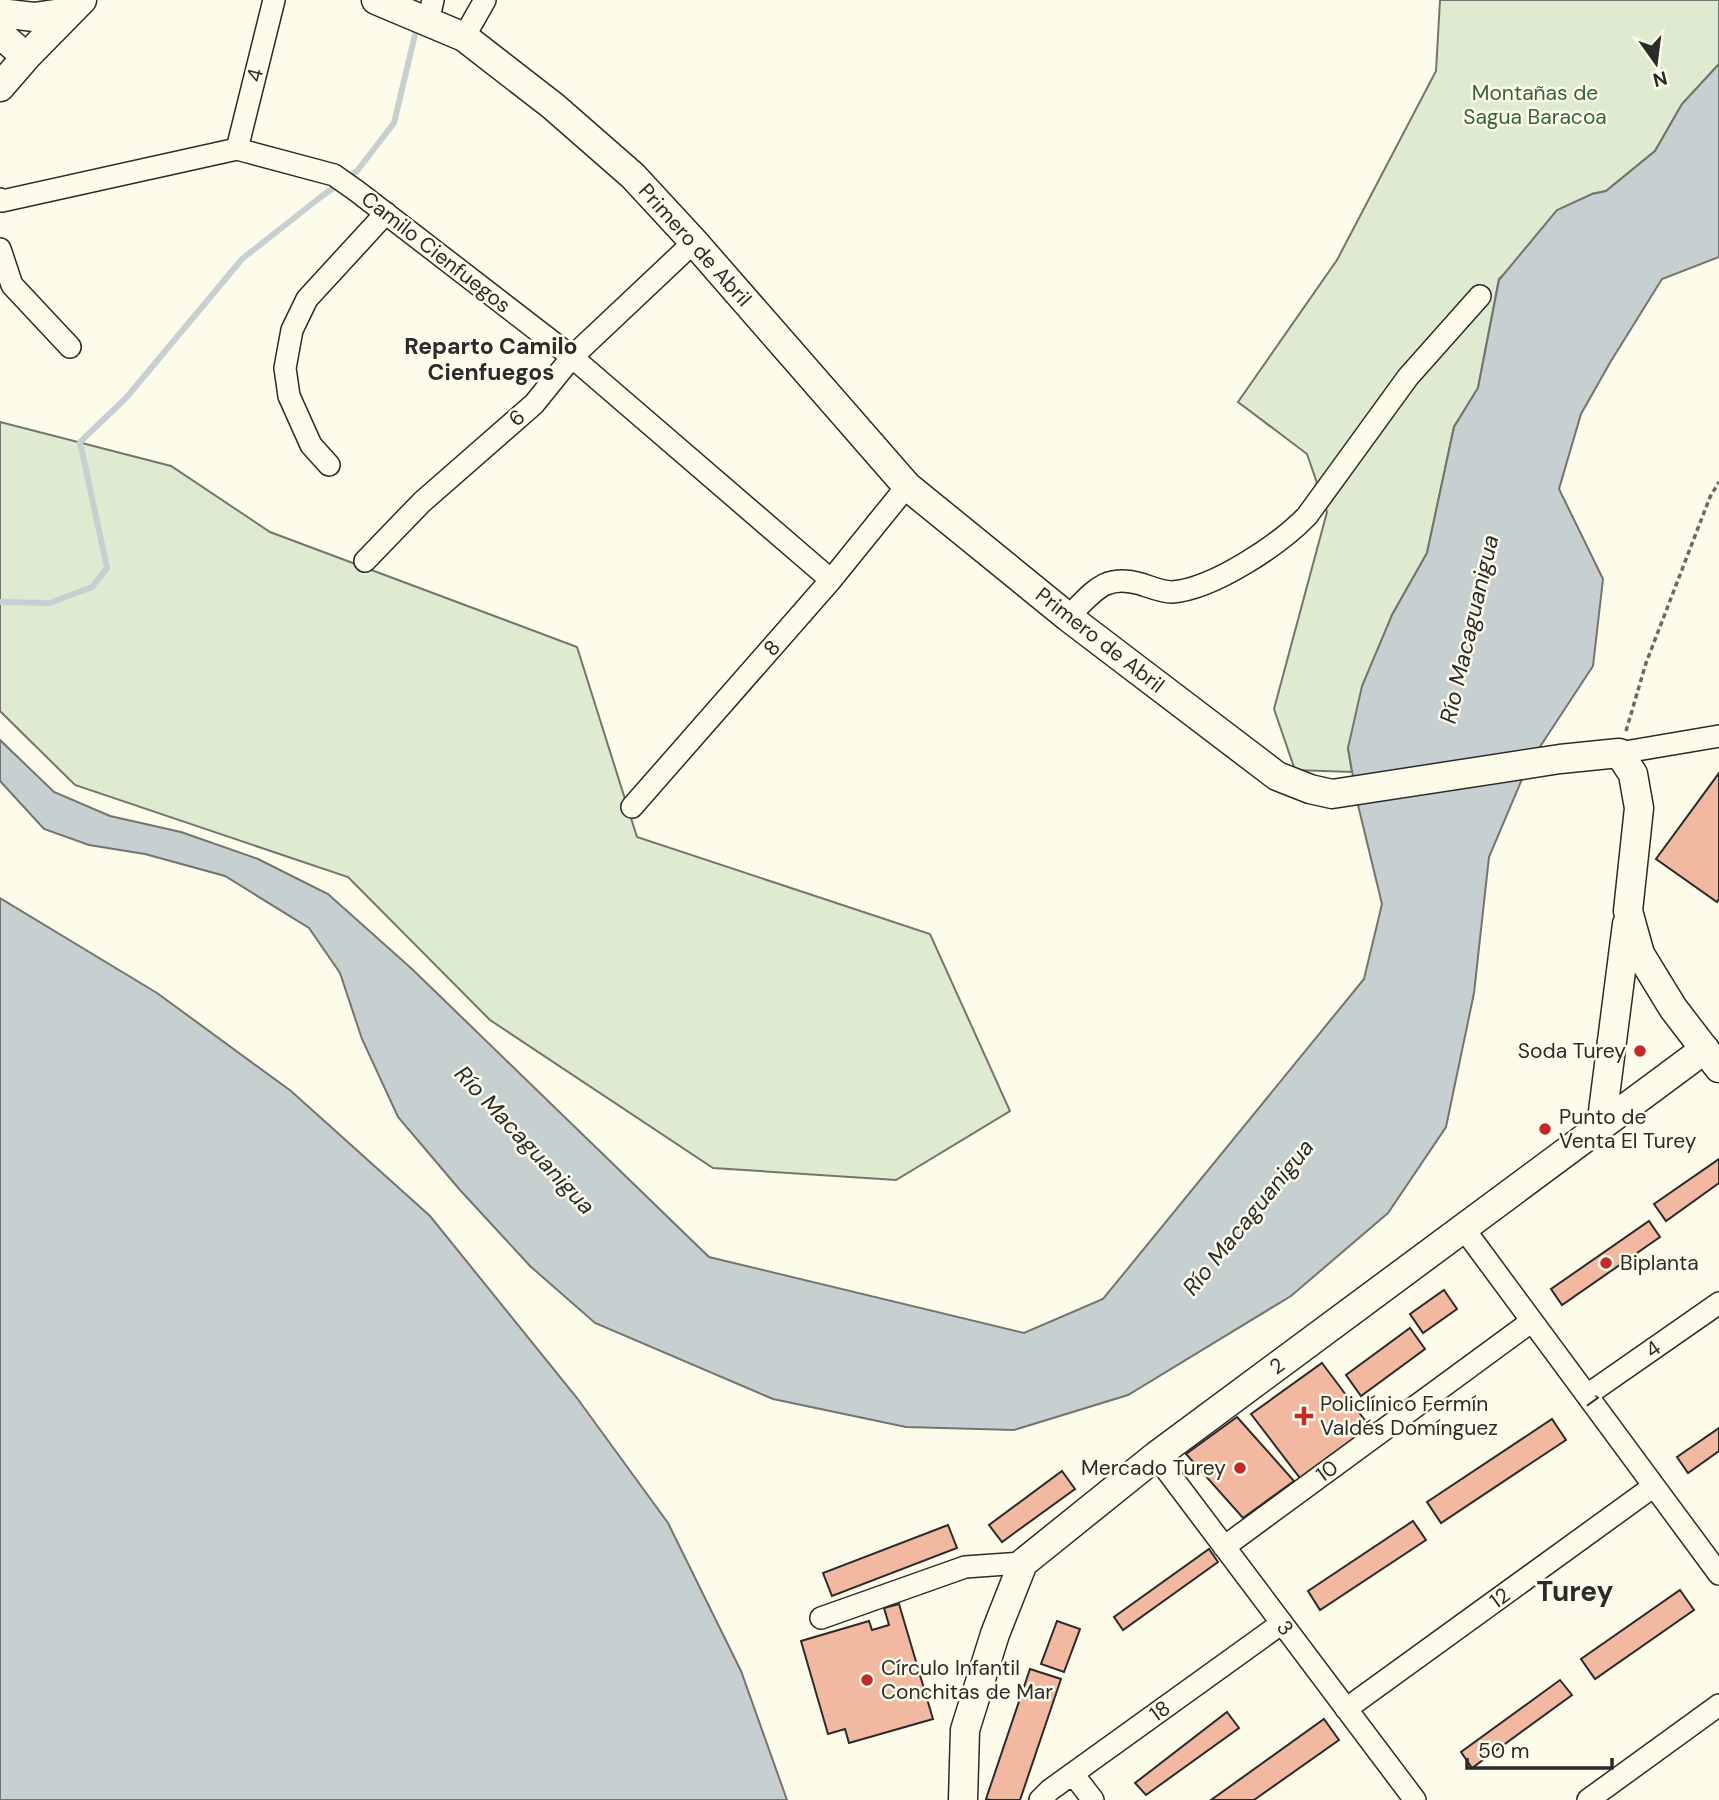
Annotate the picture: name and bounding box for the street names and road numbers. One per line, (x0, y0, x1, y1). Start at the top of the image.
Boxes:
street label: 4 (240, 65, 270, 85)
street label: Primero de Abril (632, 178, 758, 312)
street label: Camilo Cienfuegos (356, 185, 516, 319)
street label: 6 (503, 403, 531, 433)
street label: Primero de Abril (1030, 581, 1170, 699)
street label: 8 (757, 634, 787, 662)
street label: 4 (1640, 1334, 1666, 1364)
street label: 2 (1264, 1351, 1290, 1381)
street label: 1 (1579, 1390, 1605, 1412)
street label: 10 (1310, 1454, 1344, 1488)
street label: 12 (1484, 1581, 1516, 1615)
street label: 3 (1270, 1615, 1300, 1641)
street label: 18 (1144, 1694, 1176, 1728)

